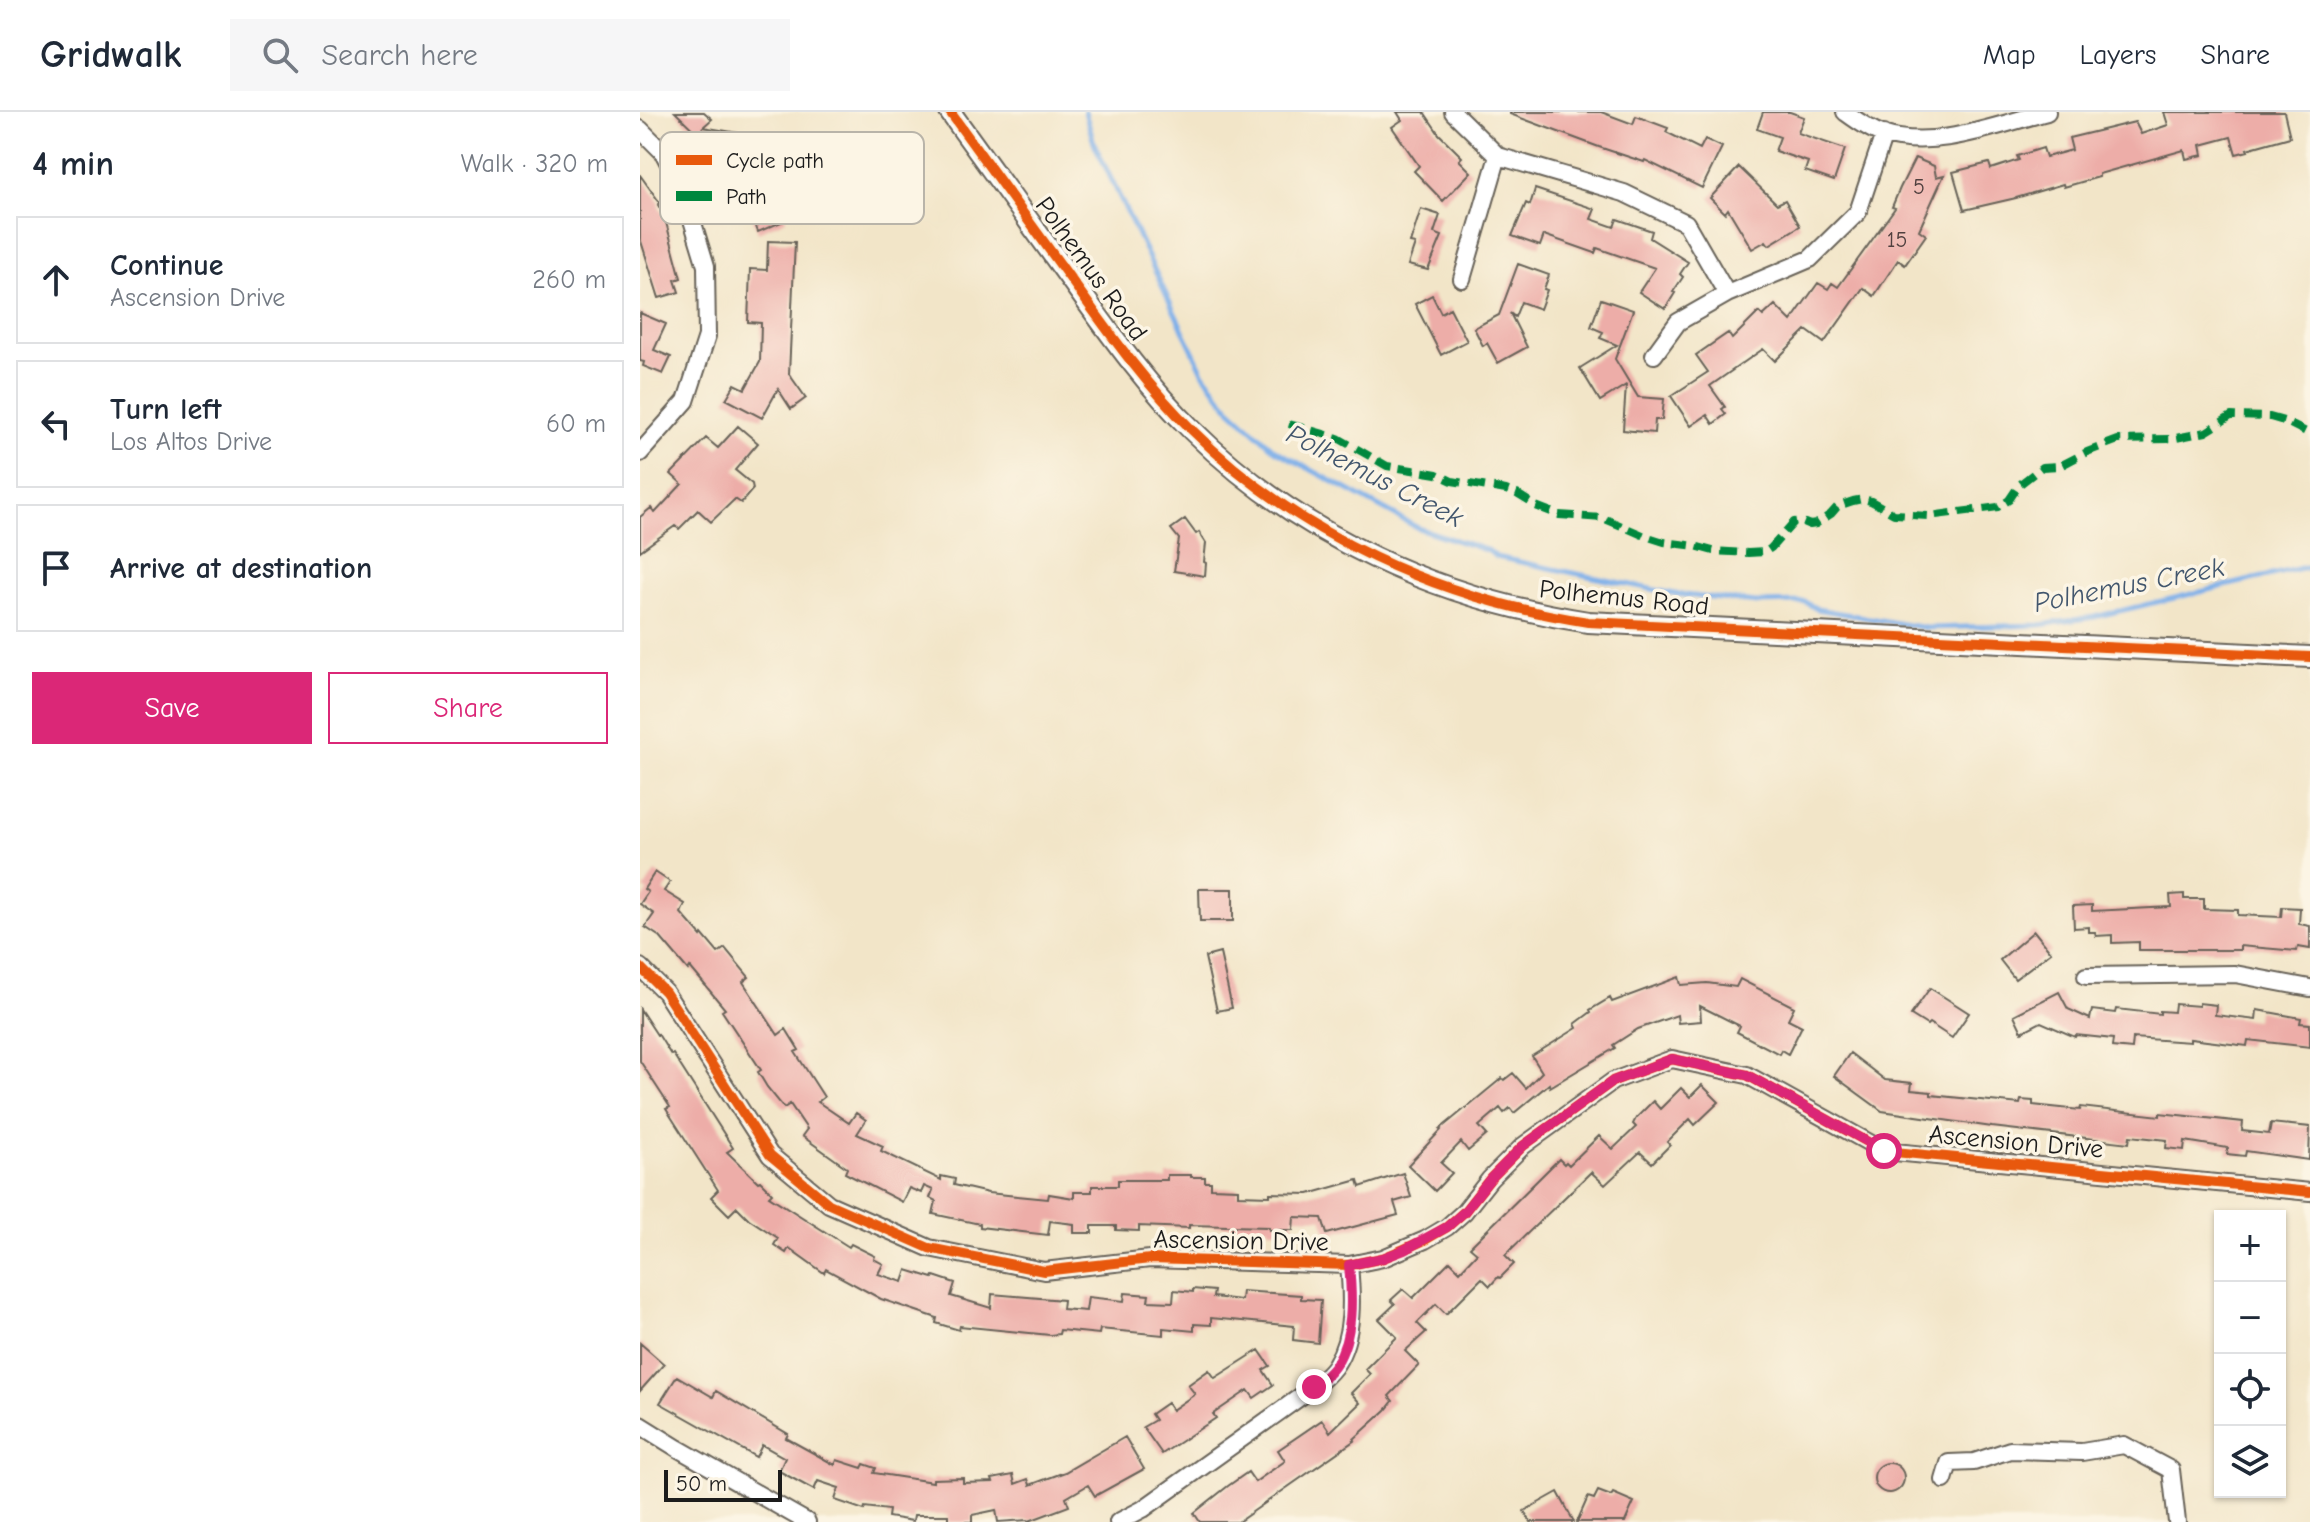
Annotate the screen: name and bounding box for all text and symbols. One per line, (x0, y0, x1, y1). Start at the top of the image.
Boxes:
search box (230, 19, 790, 91)
text: Gridwalk (40, 33, 182, 77)
icon: search (258, 33, 302, 77)
text: Search here (322, 38, 478, 73)
text: Map (1983, 39, 2036, 71)
text: Layers (2080, 39, 2156, 71)
text: Share (2200, 39, 2270, 71)
legend (660, 132, 924, 224)
text: 4 min (32, 144, 114, 184)
text: Cycle path (726, 148, 824, 174)
text: Walk · 320 m (461, 149, 608, 179)
house number: 5 (1913, 174, 1925, 200)
text: Path (726, 184, 767, 210)
street label: Polhemus Road (1029, 191, 1153, 347)
house number: 15 (1887, 227, 1907, 253)
text: Continue (110, 248, 224, 283)
icon: ahead (34, 258, 78, 302)
text: 260 m (532, 265, 606, 295)
text: Ascension Drive (110, 283, 285, 313)
text: Turn left (110, 392, 222, 427)
icon: left (34, 402, 78, 446)
text: 60 m (546, 409, 606, 439)
water label: Polhemus Creek (1281, 418, 1469, 534)
text: Los Altos Drive (110, 427, 272, 457)
icon: arrive (34, 546, 78, 590)
text: Arrive at destination (110, 551, 372, 586)
water label: Polhemus Creek (2031, 551, 2228, 619)
street label: Polhemus Road (1538, 574, 1710, 622)
button: Save (32, 672, 312, 744)
button: Share (328, 672, 608, 744)
street label: Ascension Drive (1927, 1119, 2105, 1165)
route start (1866, 1133, 1902, 1169)
map controls (2214, 1210, 2286, 1498)
button: + (2214, 1210, 2286, 1282)
street label: Ascension Drive (1153, 1224, 1329, 1258)
button: − (2214, 1282, 2286, 1354)
button: locate (2214, 1354, 2286, 1426)
route end (1296, 1369, 1332, 1405)
button: layers (2214, 1426, 2286, 1498)
scale bar (664, 1466, 782, 1502)
text: 50 m (676, 1471, 727, 1497)

